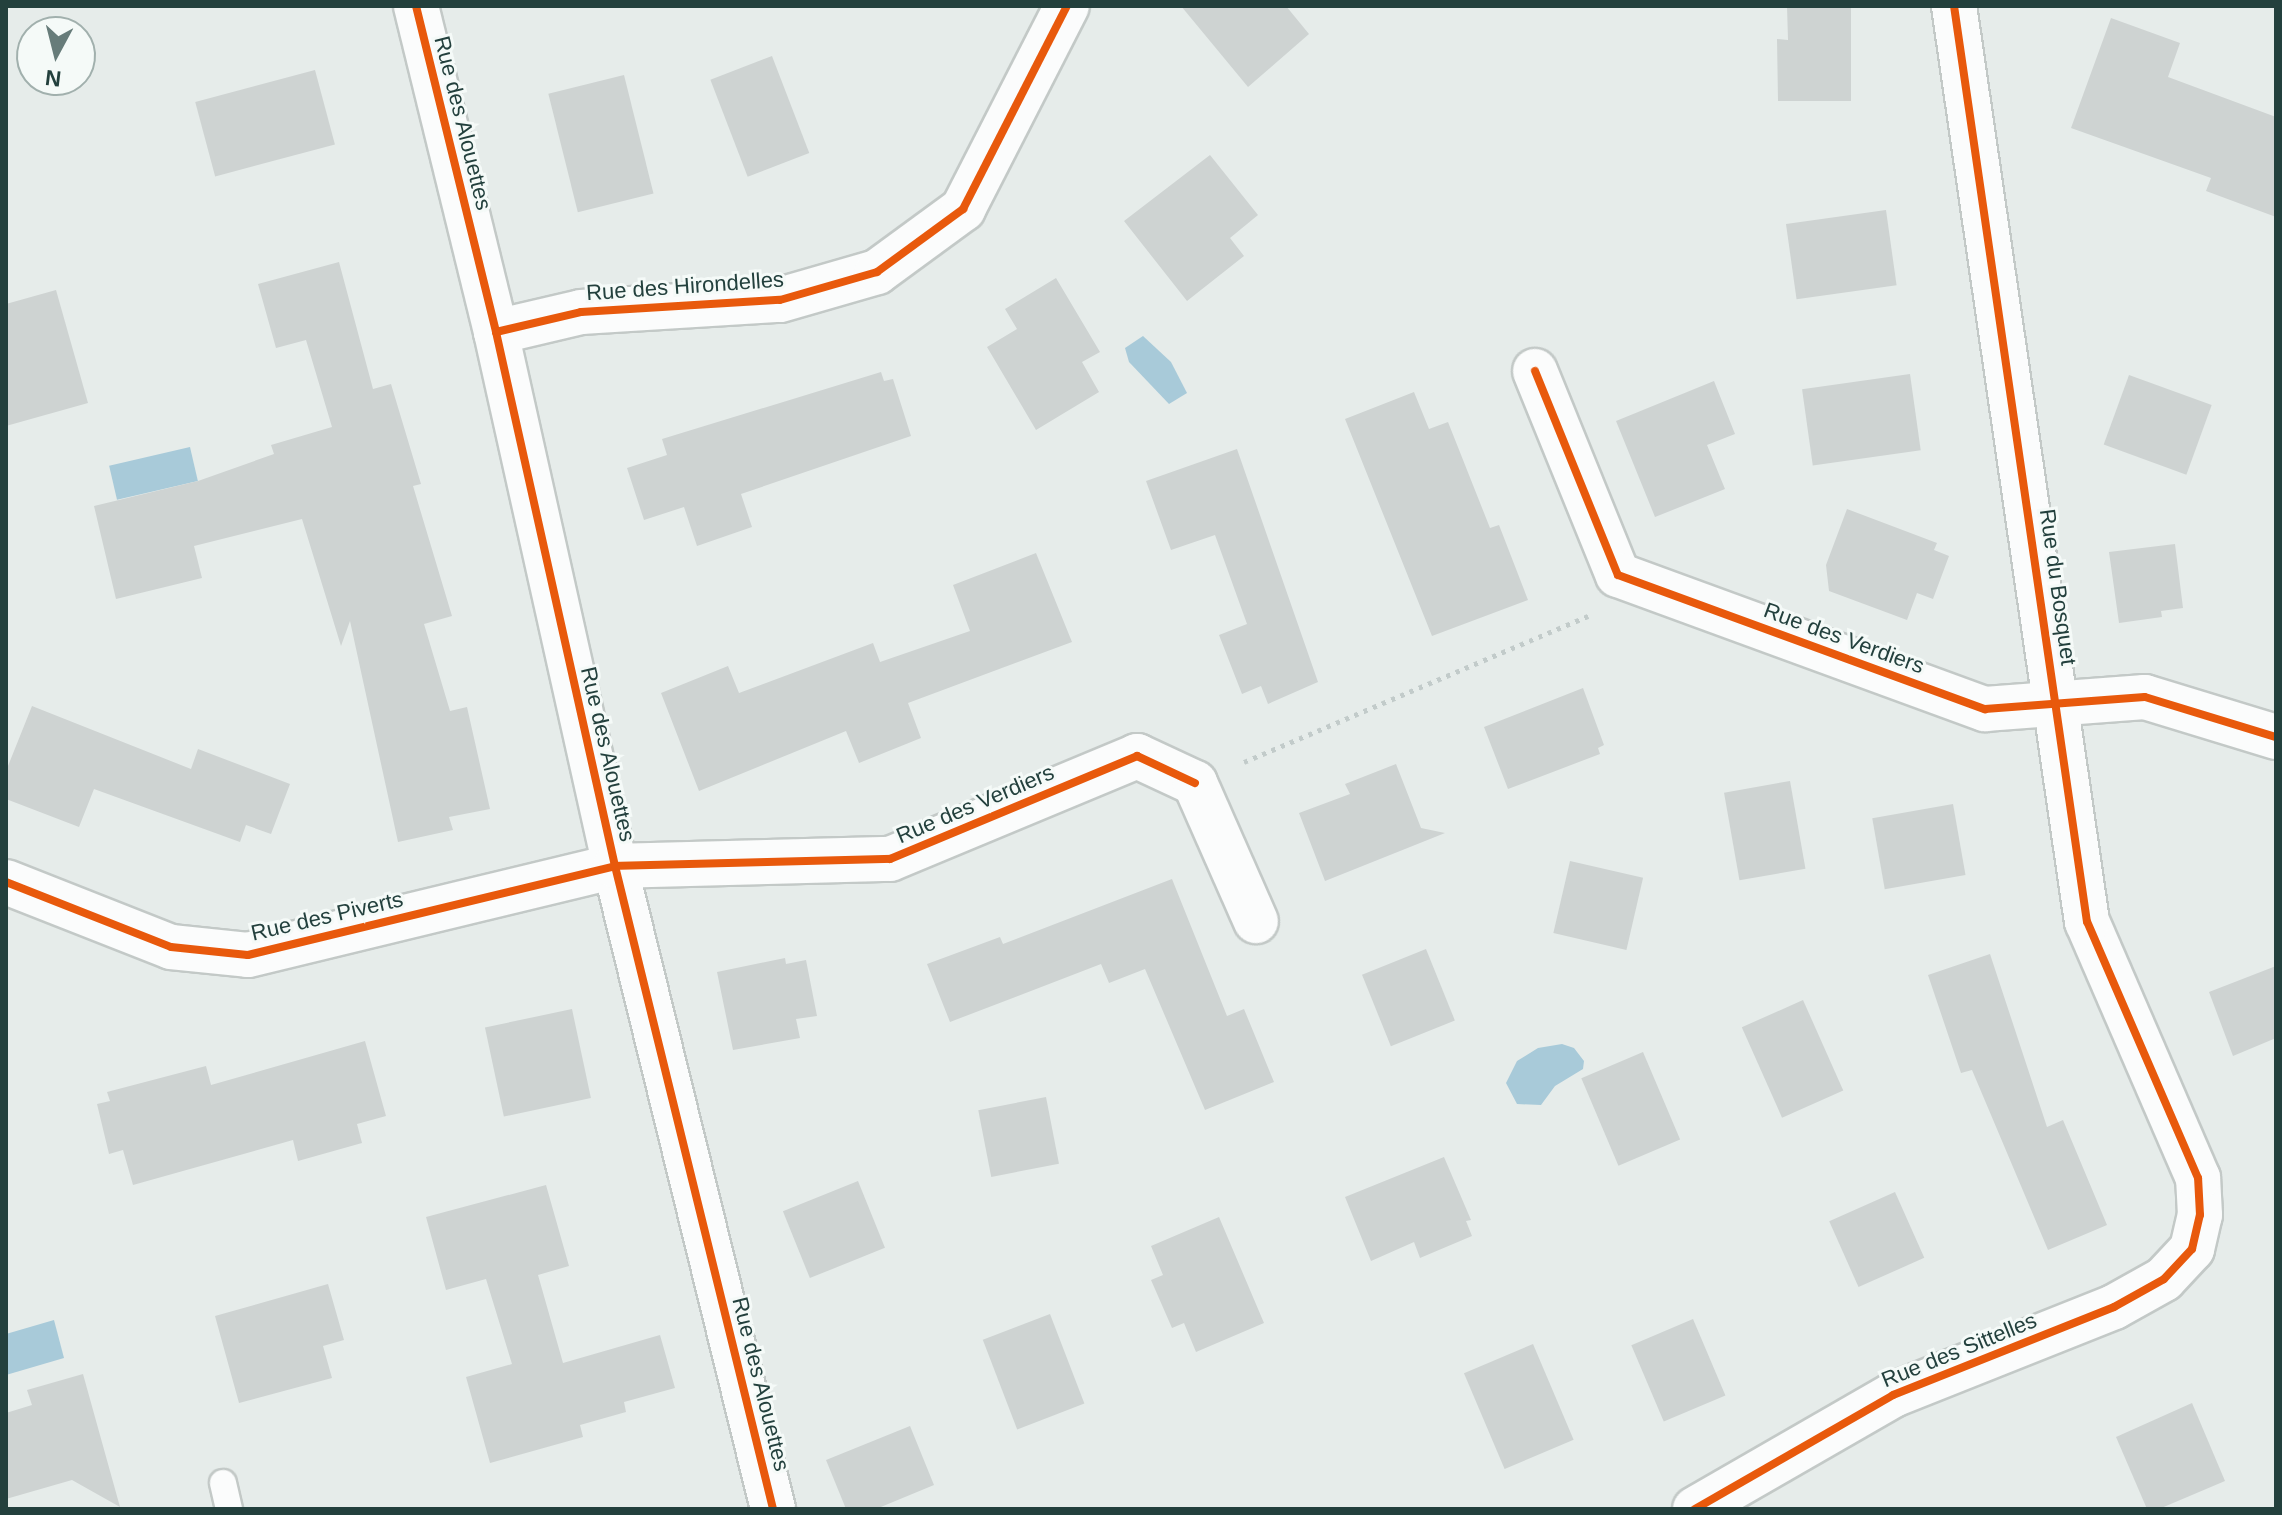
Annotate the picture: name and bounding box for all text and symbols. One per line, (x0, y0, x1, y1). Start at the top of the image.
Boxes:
north arrow (16, 16, 96, 96)
street label: Rue des Alouettes (428, 33, 498, 213)
text: N (44, 65, 63, 92)
street label: Rue des Hirondelles (585, 266, 785, 306)
street label: Rue du Bosquet (2034, 507, 2082, 667)
street label: Rue des Verdiers (1760, 597, 1928, 679)
street label: Rue des Alouettes (575, 663, 641, 845)
street label: Rue des Verdiers (892, 759, 1058, 849)
street label: Rue des Piverts (248, 886, 406, 946)
street label: Rue des Alouettes (726, 1294, 796, 1474)
street label: Rue des Sittelles (1878, 1307, 2040, 1393)

